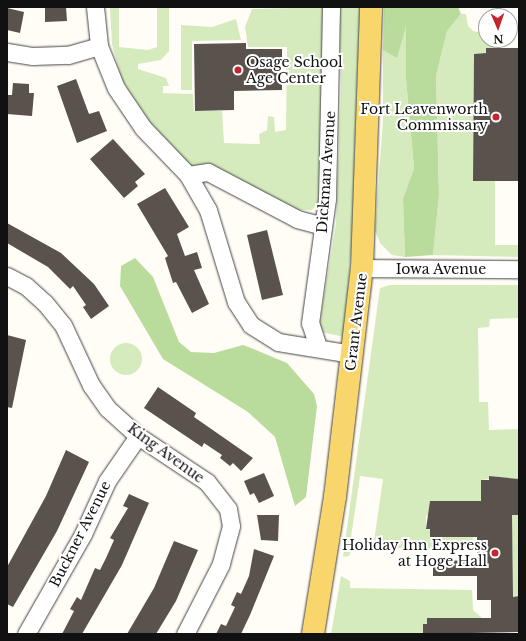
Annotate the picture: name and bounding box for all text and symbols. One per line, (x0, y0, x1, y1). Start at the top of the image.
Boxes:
north arrow (478, 8, 518, 48)
text: N (493, 32, 504, 46)
place label: Osage School Age Center (246, 54, 343, 86)
marker: Osage School Age Center (233, 65, 243, 75)
place label: Fort Leavenworth Commissary (360, 101, 488, 134)
street label: Dickman Avenue (313, 110, 339, 234)
marker: Fort Leavenworth Commissary (491, 112, 501, 122)
street label: Iowa Avenue (395, 261, 487, 277)
street label: Grant Avenue (342, 272, 370, 372)
street label: King Avenue (124, 419, 208, 487)
street label: Buckner Avenue (46, 478, 114, 590)
place label: Holiday Inn Express at Hoge Hall (341, 537, 487, 570)
marker: Holiday Inn Express at Hoge Hall (490, 548, 500, 558)

